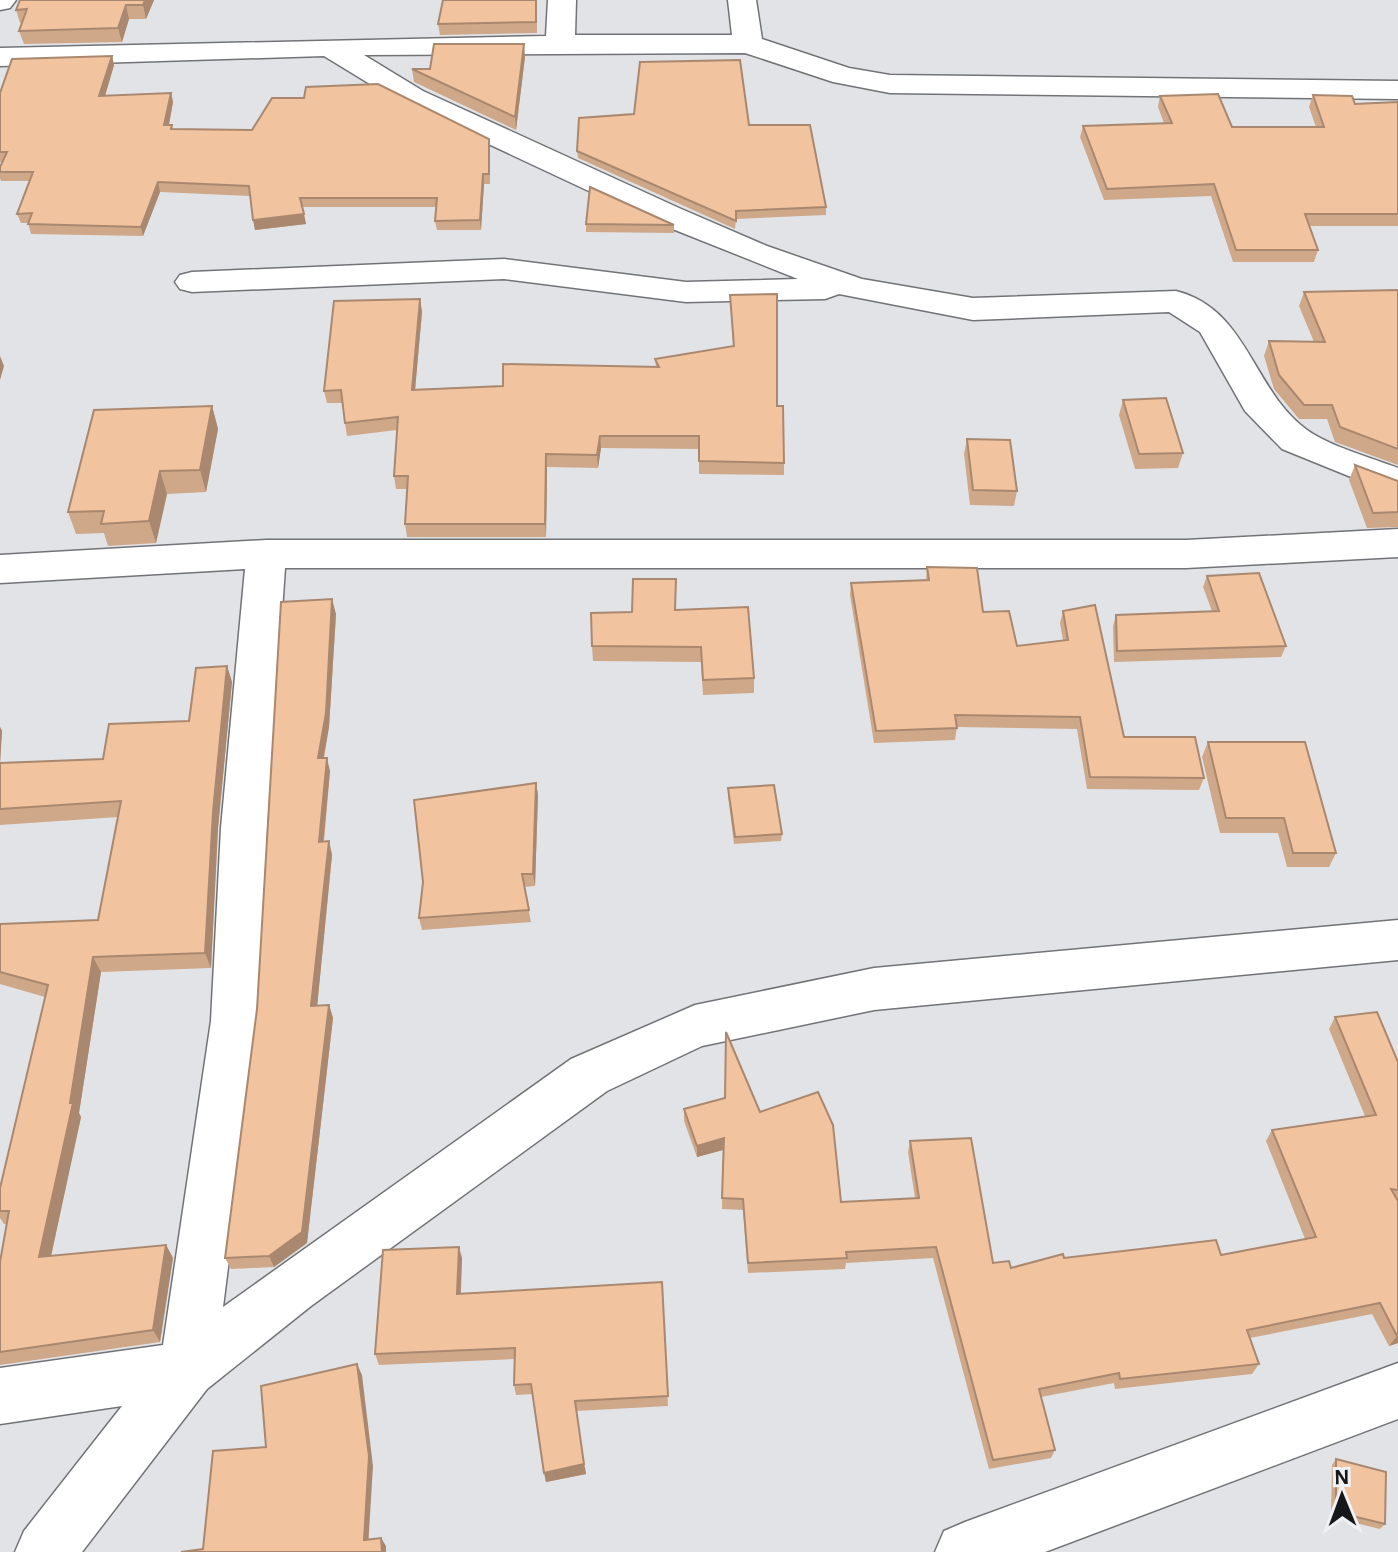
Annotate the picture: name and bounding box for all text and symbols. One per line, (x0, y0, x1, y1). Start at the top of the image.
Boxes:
north arrow (1302, 1456, 1382, 1536)
text: N (1334, 1466, 1350, 1488)

